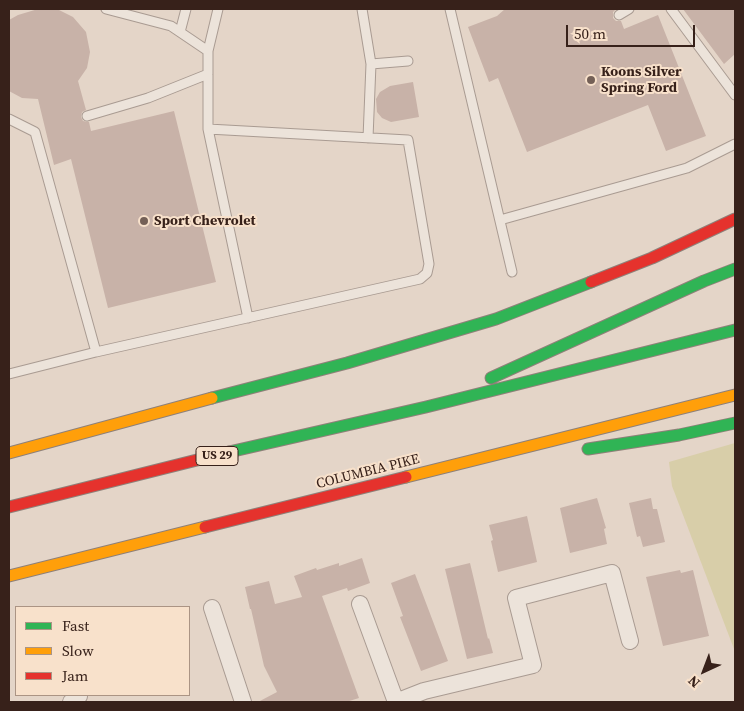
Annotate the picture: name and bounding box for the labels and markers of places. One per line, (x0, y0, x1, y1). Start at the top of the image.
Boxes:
place label: Koons Silver Spring Ford (601, 64, 681, 96)
marker: Koons Silver Spring Ford (585, 74, 597, 86)
place label: Sport Chevrolet (154, 213, 256, 229)
marker: Sport Chevrolet (138, 215, 150, 227)

